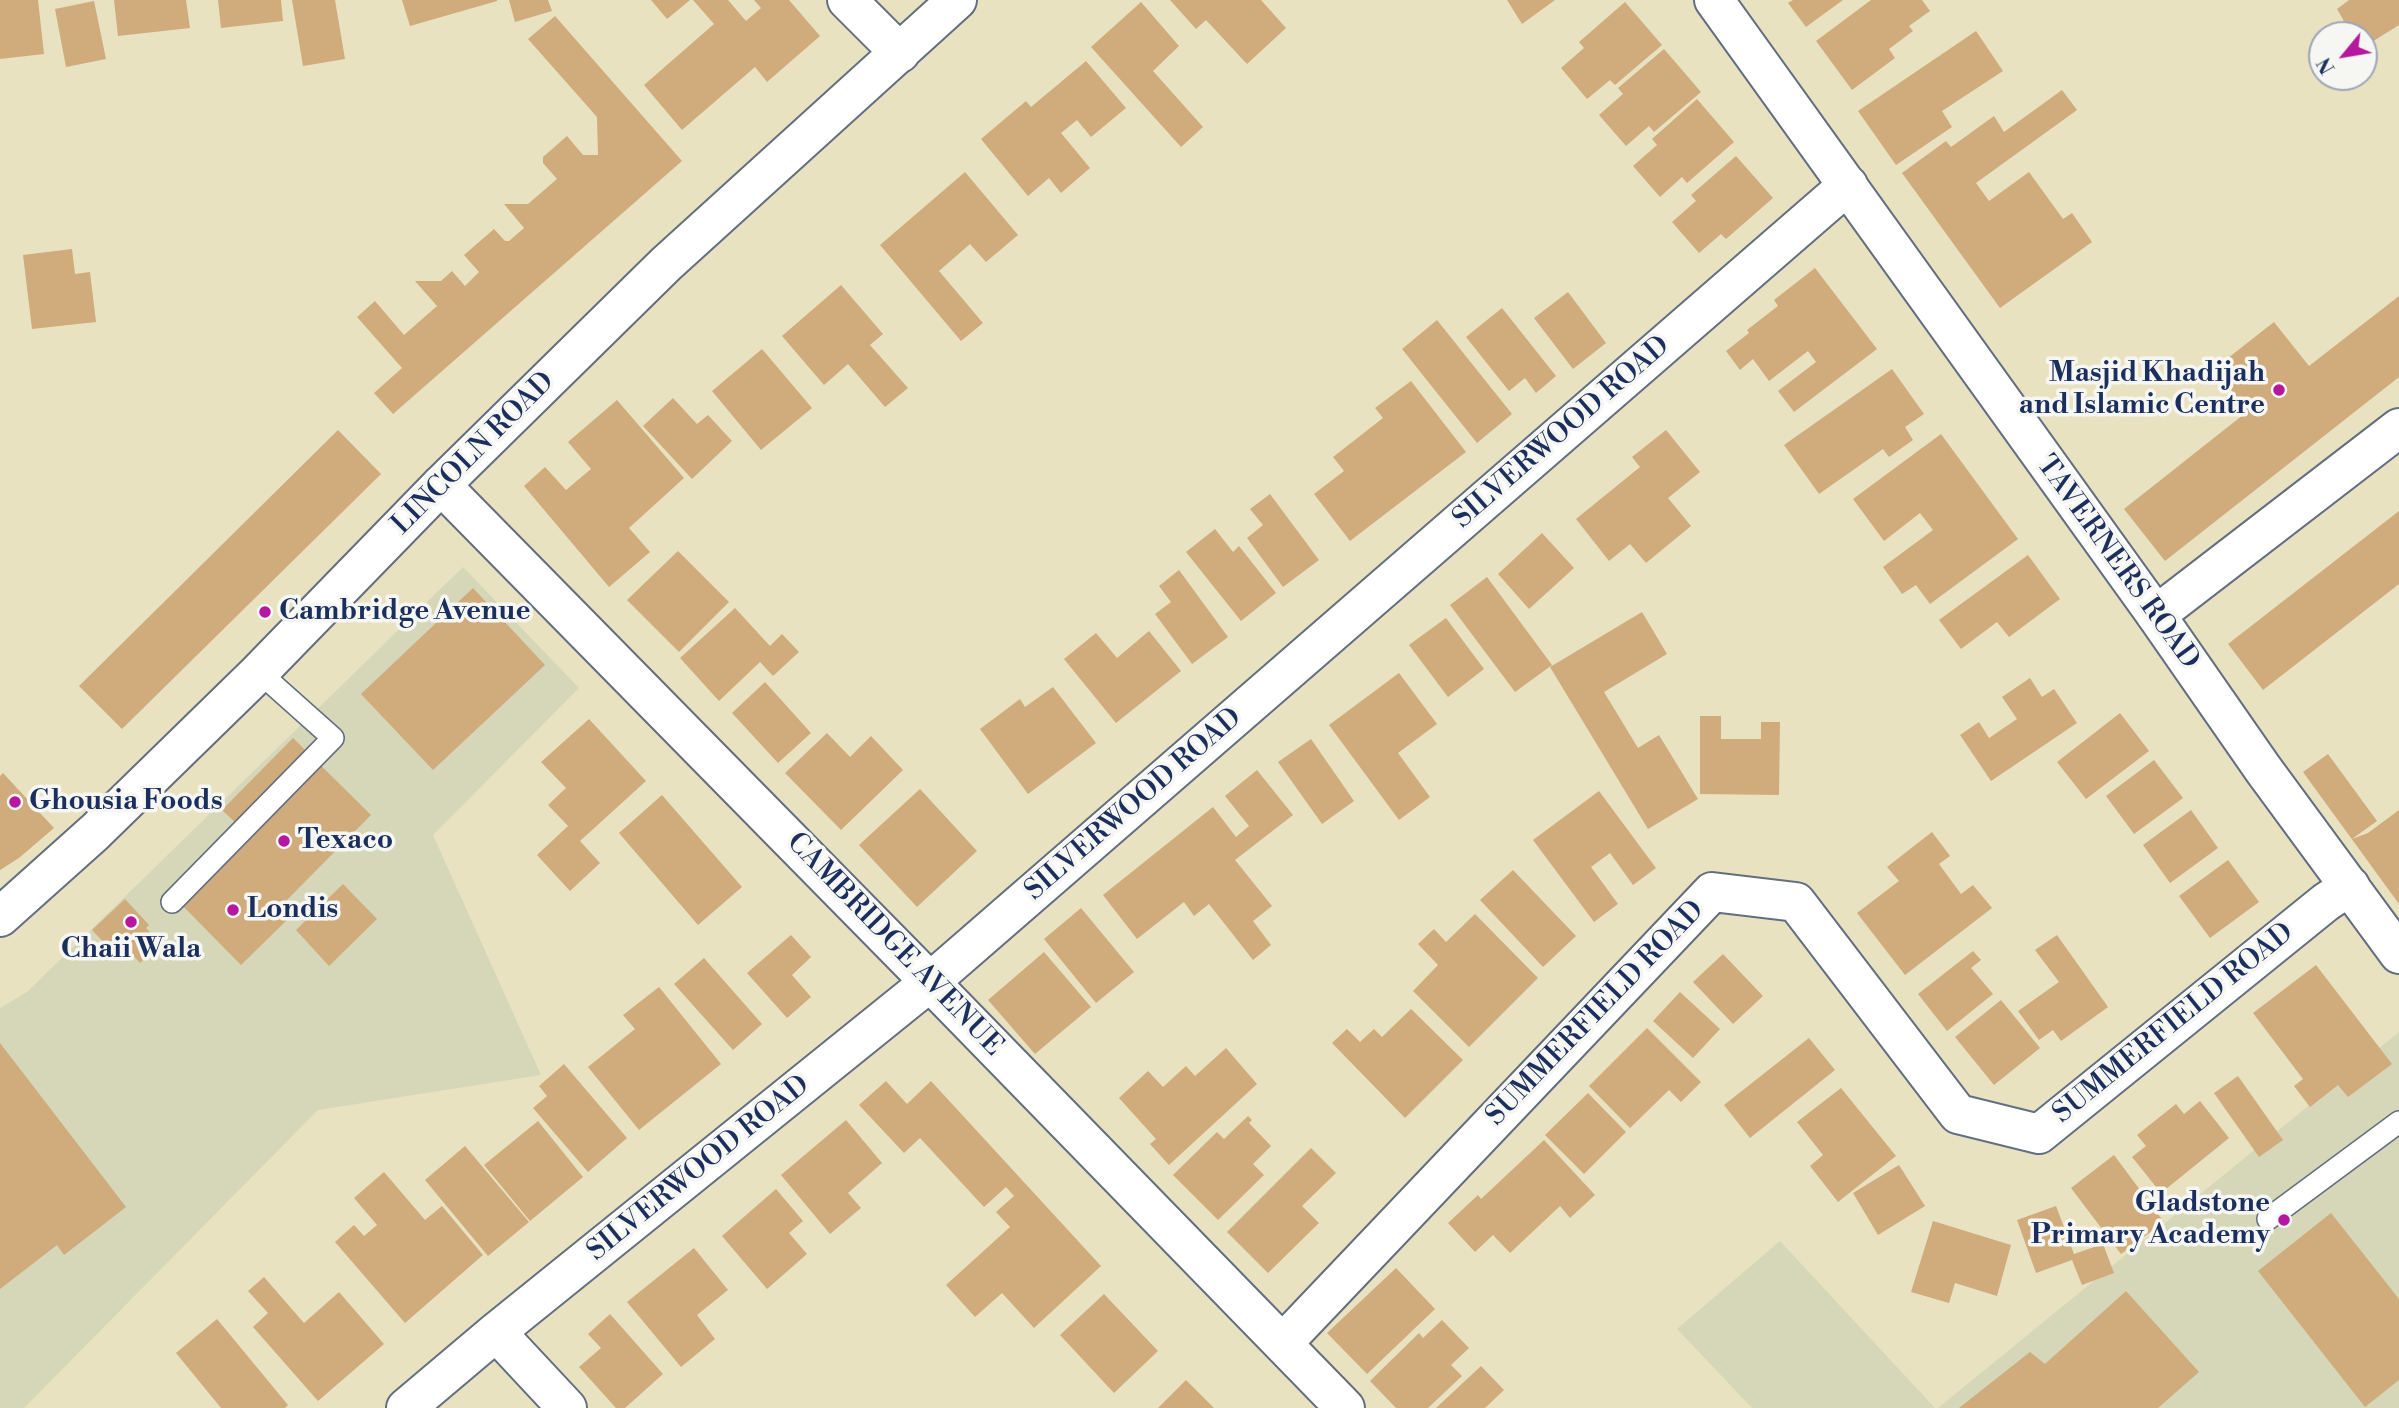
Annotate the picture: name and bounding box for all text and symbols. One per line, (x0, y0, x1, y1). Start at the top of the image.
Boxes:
north arrow (2308, 21, 2378, 91)
text: N (2312, 53, 2341, 78)
street label: SILVERWOOD ROAD (1447, 330, 1677, 536)
place label: Masjid Khadijah and Islamic Centre (2019, 357, 2265, 423)
street label: LINCOLN ROAD (386, 366, 562, 542)
marker: Masjid Khadijah and Islamic Centre (2271, 382, 2287, 398)
street label: TAVERNERS ROAD (2028, 450, 2206, 676)
place label: Cambridge Avenue (279, 595, 530, 629)
marker: Cambridge Avenue (257, 604, 273, 620)
street label: SILVERWOOD ROAD (1019, 702, 1249, 908)
place label: Ghousia Foods (29, 785, 223, 819)
marker: Ghousia Foods (7, 794, 23, 810)
place label: Texaco (298, 824, 393, 858)
street label: CAMBRIDGE AVENUE (779, 826, 1009, 1064)
marker: Texaco (276, 833, 292, 849)
place label: Londis (247, 893, 338, 927)
street label: SUMMERFIELD ROAD (1480, 894, 1712, 1134)
marker: Londis (225, 902, 241, 918)
marker: Chaii Wala (123, 914, 139, 930)
street label: SUMMERFIELD ROAD (2047, 917, 2301, 1131)
place label: Chaii Wala (61, 933, 201, 967)
street label: SILVERWOOD ROAD (581, 1069, 817, 1269)
place label: Gladstone Primary Academy (2031, 1187, 2270, 1253)
marker: Gladstone Primary Academy (2276, 1212, 2292, 1228)

